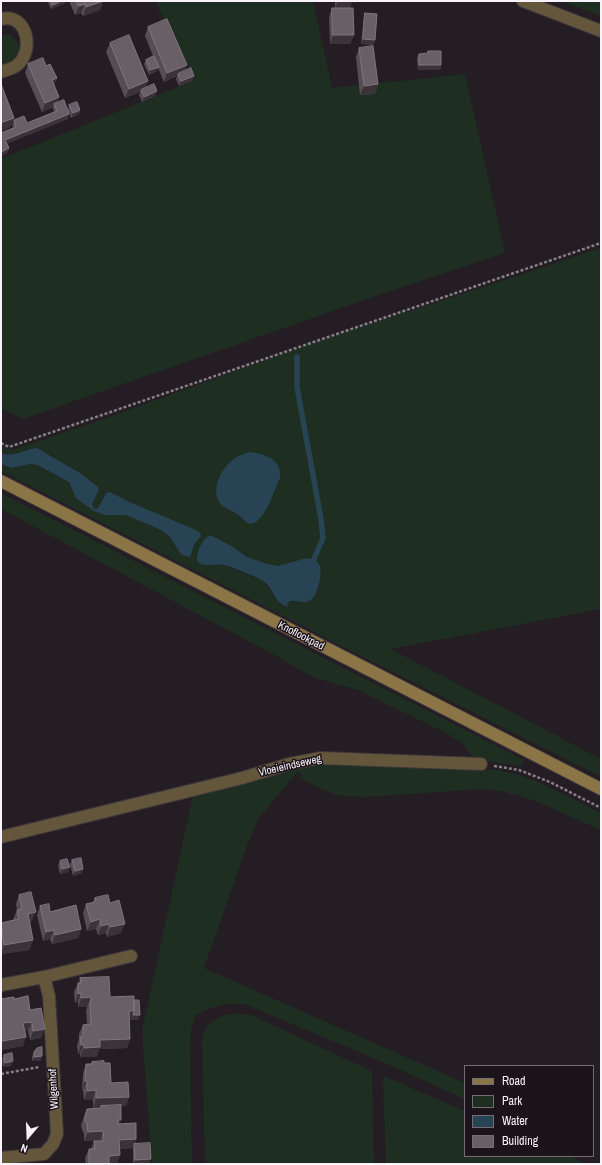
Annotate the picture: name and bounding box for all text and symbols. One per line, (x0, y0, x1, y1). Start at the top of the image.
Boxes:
street label: Knoflookpad (276, 619, 326, 653)
street label: Vloeieindseweg (257, 752, 323, 780)
legend (464, 1065, 594, 1157)
street label: Wilgenhof (46, 1068, 62, 1110)
text: Road (502, 1073, 526, 1089)
text: Park (502, 1093, 522, 1109)
text: Water (502, 1113, 528, 1129)
north arrow (8, 1117, 48, 1157)
text: Building (502, 1133, 538, 1149)
text: N (19, 1141, 29, 1156)

